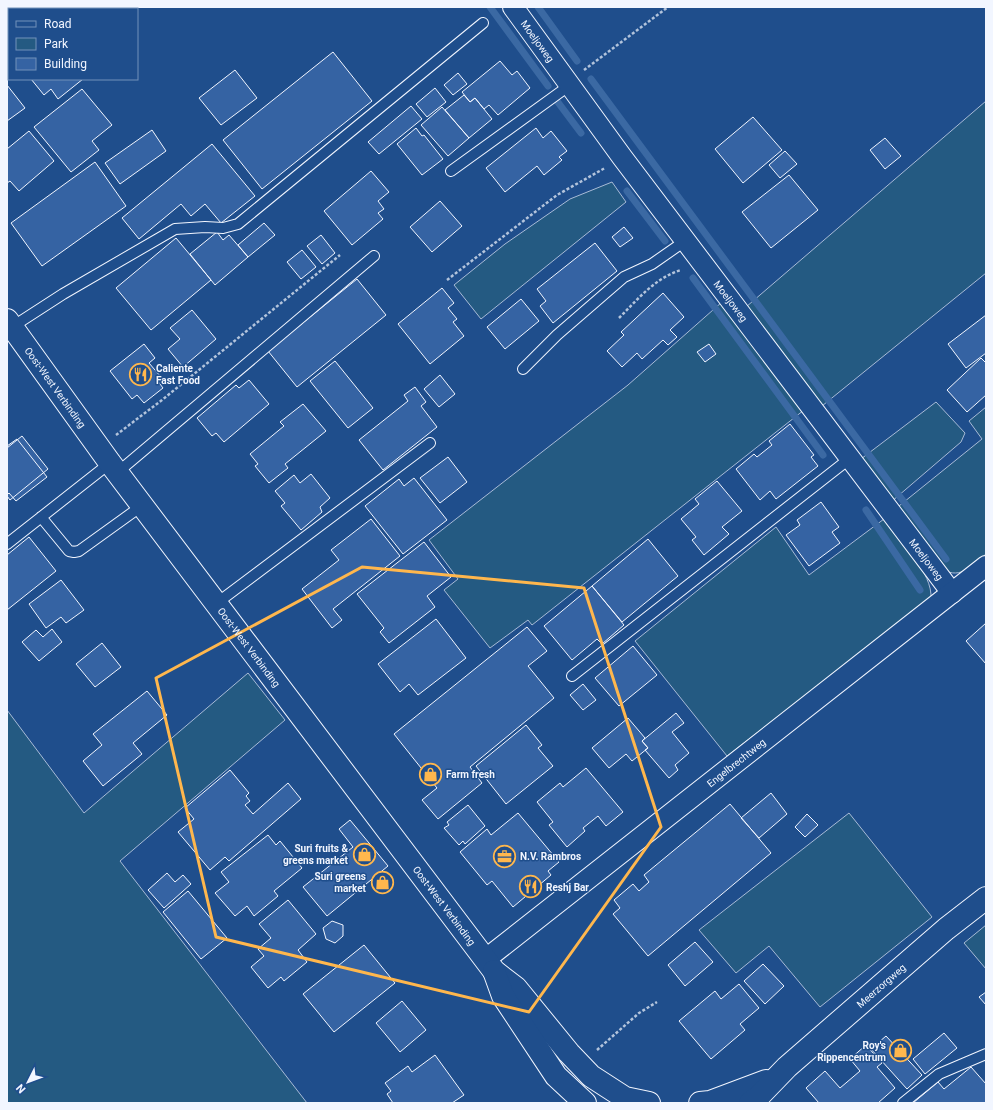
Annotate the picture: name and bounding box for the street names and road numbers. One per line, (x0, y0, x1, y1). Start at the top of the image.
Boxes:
street label: Moeljoweg (519, 18, 556, 64)
street label: Moeljoweg (711, 279, 750, 324)
street label: Oost-West Verbinding (22, 345, 88, 430)
street label: Moeljoweg (907, 537, 945, 582)
street label: Oost-West Verbinding (215, 606, 282, 689)
street label: Engelbrechtweg (705, 737, 768, 789)
street label: Oost-West Verbinding (411, 864, 478, 948)
street label: Meerzorgweg (855, 962, 908, 1010)

